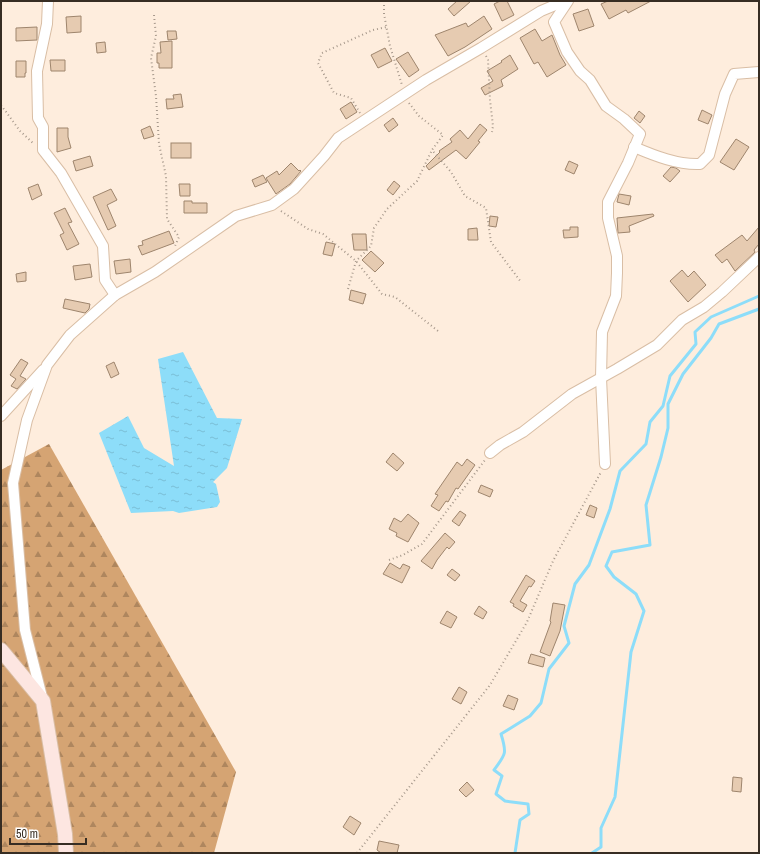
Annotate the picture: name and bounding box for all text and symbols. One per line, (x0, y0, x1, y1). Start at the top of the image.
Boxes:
scale bar (10, 820, 86, 846)
text: 50 m (16, 826, 38, 842)

